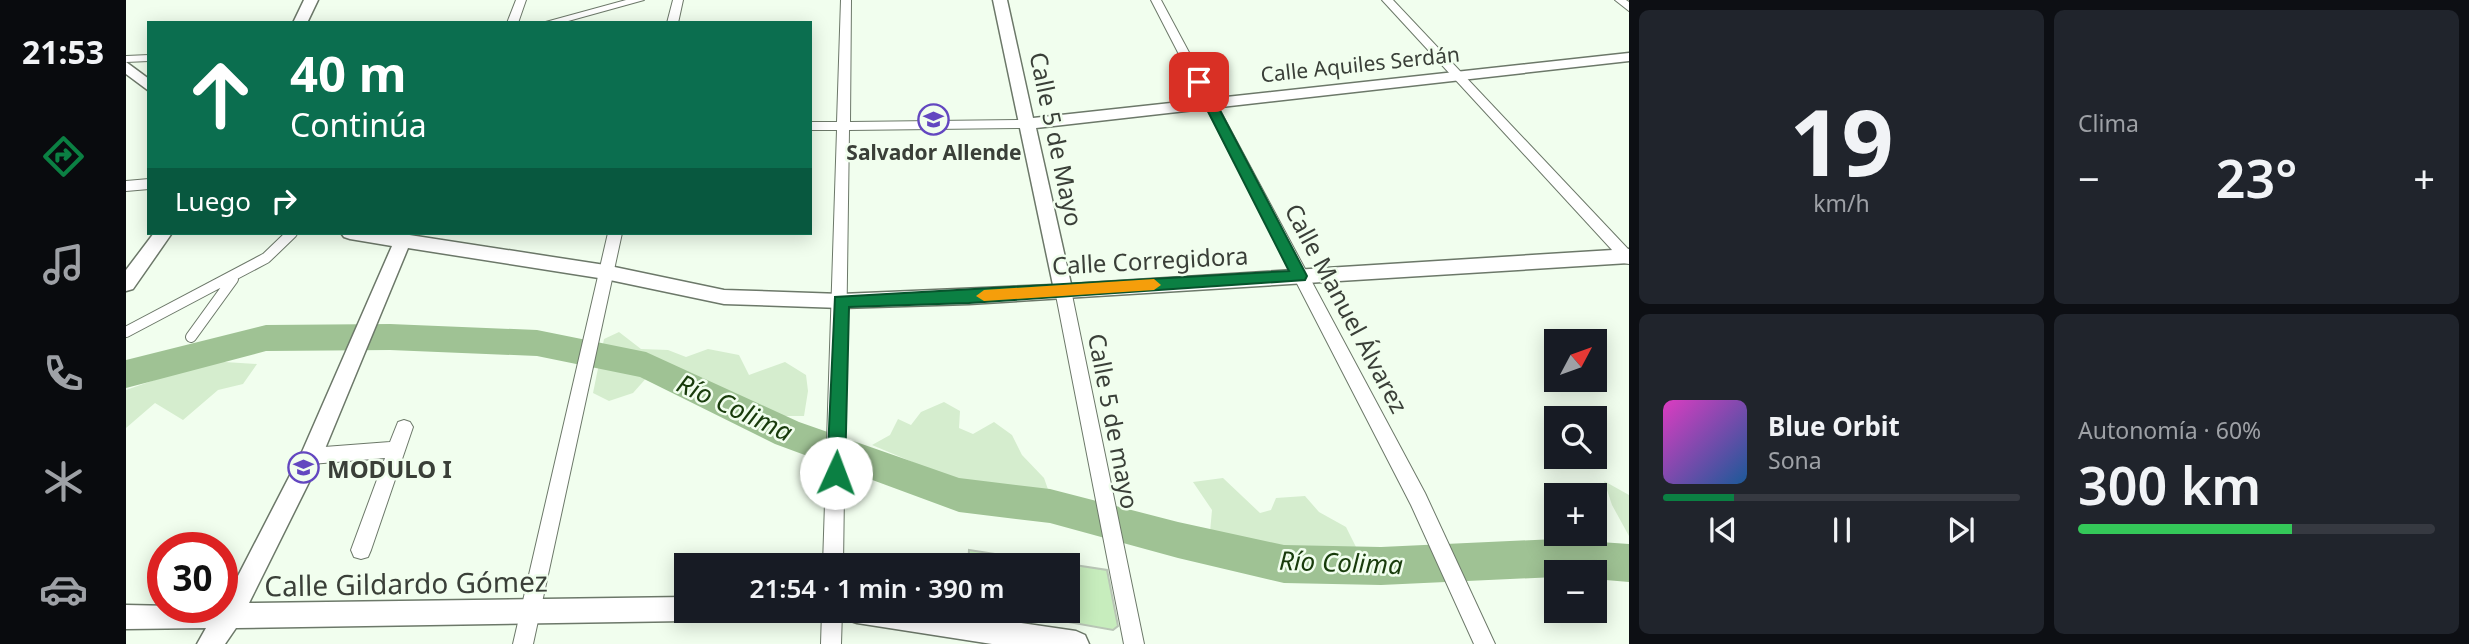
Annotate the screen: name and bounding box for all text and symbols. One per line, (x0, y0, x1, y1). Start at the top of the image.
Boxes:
text: 21:53 (22, 30, 104, 73)
text: 40 m (290, 40, 407, 106)
street label: Calle Aquiles Serdán (1259, 40, 1461, 88)
icon: ahead (175, 49, 266, 140)
street label: Calle 5 de Mayo (1022, 49, 1092, 229)
pin (1169, 52, 1229, 112)
icon: arrive (1180, 63, 1218, 101)
text: 19 (1789, 79, 1894, 203)
text: Continúa (290, 103, 427, 146)
school or university icon: Salvador Allende (917, 103, 951, 137)
text: Clima (2078, 107, 2139, 139)
icon: directions (39, 132, 88, 181)
place label: Salvador Allende (846, 138, 1022, 166)
text: 23° (2216, 142, 2297, 213)
text: − (2078, 152, 2100, 204)
text: + (2413, 152, 2435, 204)
icon: right (265, 182, 303, 220)
text: Luego (175, 183, 251, 219)
text: km/h (1813, 187, 1870, 219)
street label: Calle Manuel Álvarez (1278, 197, 1416, 419)
street label: Calle Corregidora (1051, 238, 1249, 282)
icon: music (39, 240, 88, 289)
north arrow (1544, 329, 1606, 392)
map controls (1544, 329, 1607, 623)
street label: Calle 5 de mayo (1081, 331, 1147, 511)
icon: phone (39, 349, 88, 398)
water label: Río Colima (671, 365, 799, 450)
button: search (1544, 406, 1607, 469)
text: Blue Orbit (1768, 408, 1900, 444)
text: Autonomía · 60% (2078, 414, 2261, 446)
position arrow (799, 436, 873, 510)
text: Sona (1768, 444, 1822, 476)
text: 300 km (2078, 449, 2261, 520)
school or university icon: MODULO I (287, 451, 321, 485)
place label: MODULO I (327, 452, 452, 485)
icon: climate (39, 457, 88, 506)
button: + (1544, 483, 1607, 546)
icon: previous (1704, 511, 1742, 549)
icon: pause (1823, 511, 1861, 549)
icon: next (1942, 511, 1980, 549)
speed limit sign: 30 (147, 532, 238, 623)
water label: Río Colima (1278, 542, 1404, 582)
button: − (1544, 560, 1607, 623)
street label: Calle Gildardo Gómez (264, 562, 548, 604)
icon: car (39, 565, 88, 614)
text: 21:54 · 1 min · 390 m (750, 570, 1004, 606)

